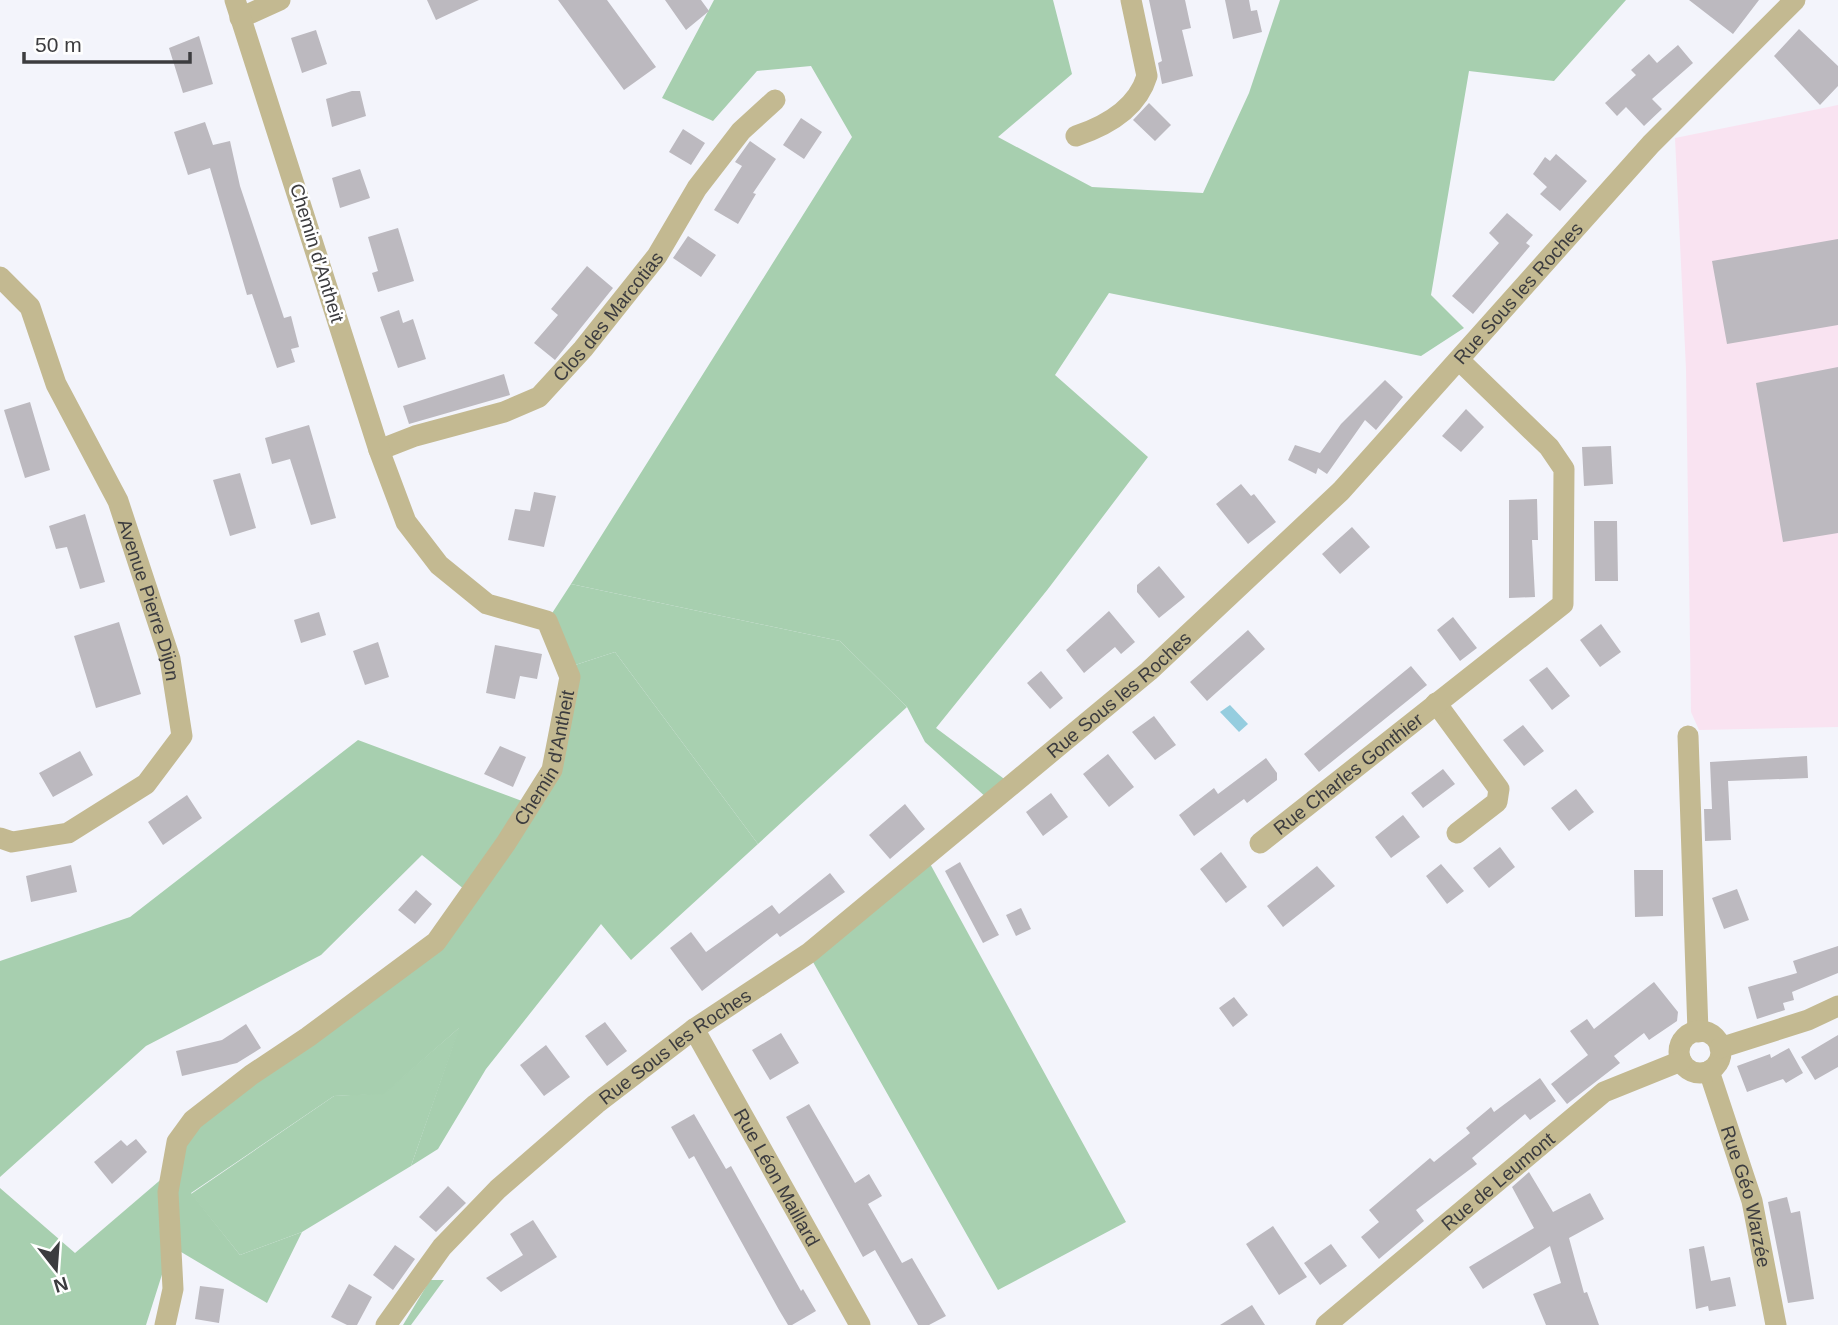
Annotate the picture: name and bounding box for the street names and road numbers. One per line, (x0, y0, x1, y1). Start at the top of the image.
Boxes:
street label: Chemin d'Antheit (286, 181, 348, 326)
street label: Rue Sous les Roches (1449, 218, 1587, 368)
street label: Clos des Marcotias (548, 247, 667, 385)
street label: Avenue Pierre Dijon (114, 516, 184, 682)
street label: Rue Sous les Roches (1042, 627, 1195, 762)
street label: Chemin d'Antheit (510, 688, 578, 829)
street label: Rue Charles Gonthier (1269, 708, 1427, 839)
street label: Rue Sous les Roches (595, 984, 755, 1109)
street label: Rue Léon Maillard (730, 1105, 824, 1250)
street label: Rue Géo Warzée (1717, 1123, 1775, 1269)
street label: Rue de Leumont (1437, 1127, 1559, 1234)

